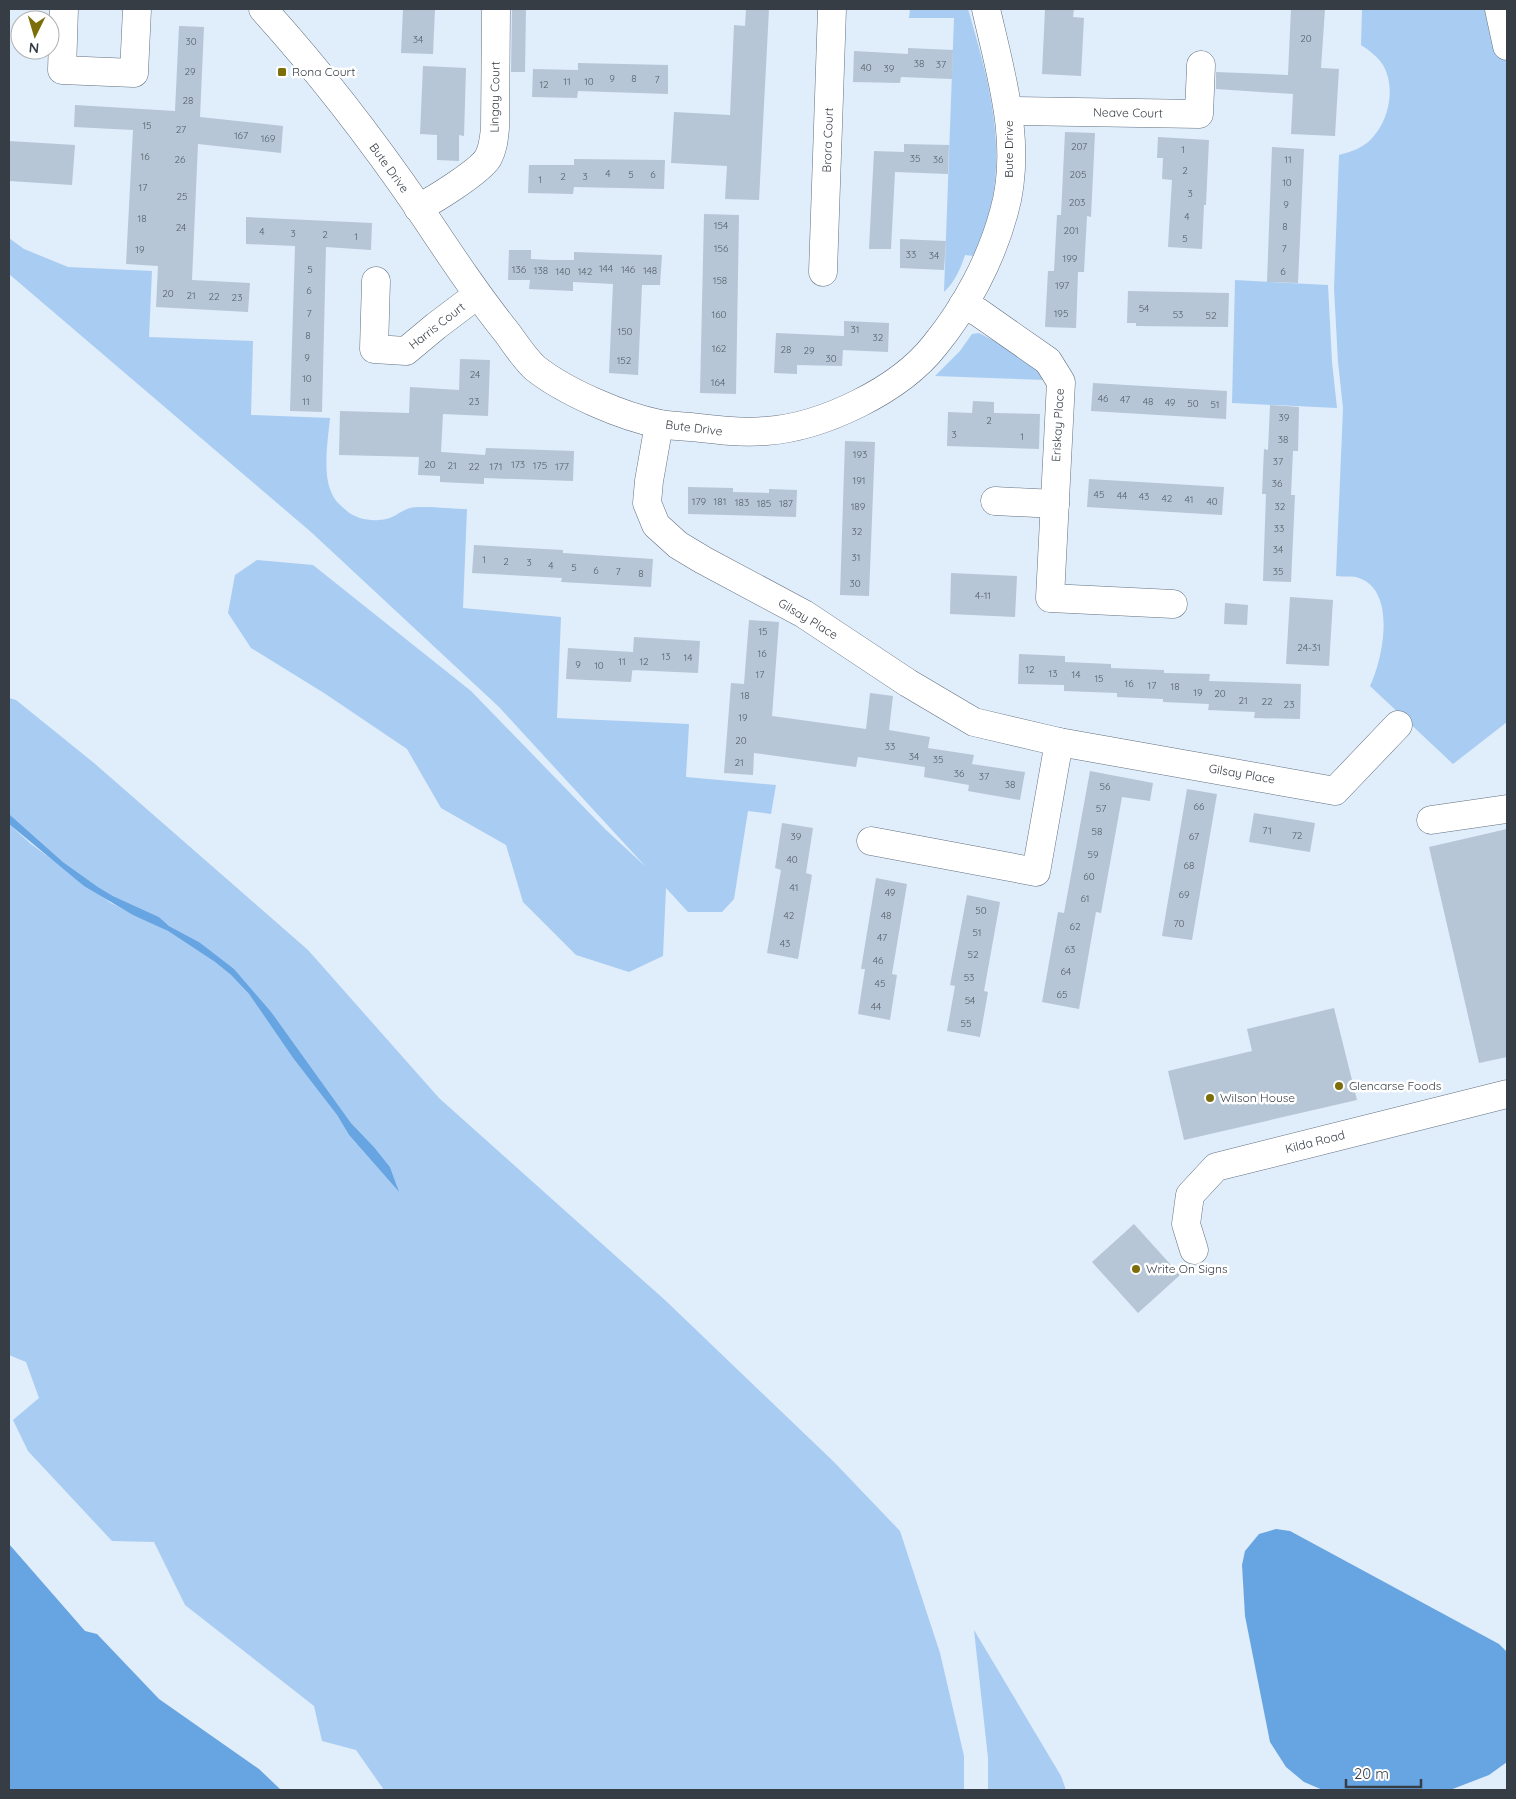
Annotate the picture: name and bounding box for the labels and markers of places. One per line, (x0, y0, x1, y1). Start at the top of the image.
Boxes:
place label: Rona Court (292, 64, 355, 79)
marker: Rona Court (276, 66, 288, 78)
place label: Glencarse Foods (1349, 1078, 1442, 1093)
marker: Glencarse Foods (1333, 1080, 1345, 1092)
place label: Wilson House (1220, 1090, 1295, 1105)
marker: Wilson House (1204, 1092, 1216, 1104)
place label: Write On Signs (1146, 1261, 1228, 1276)
marker: Write On Signs (1130, 1263, 1142, 1275)

